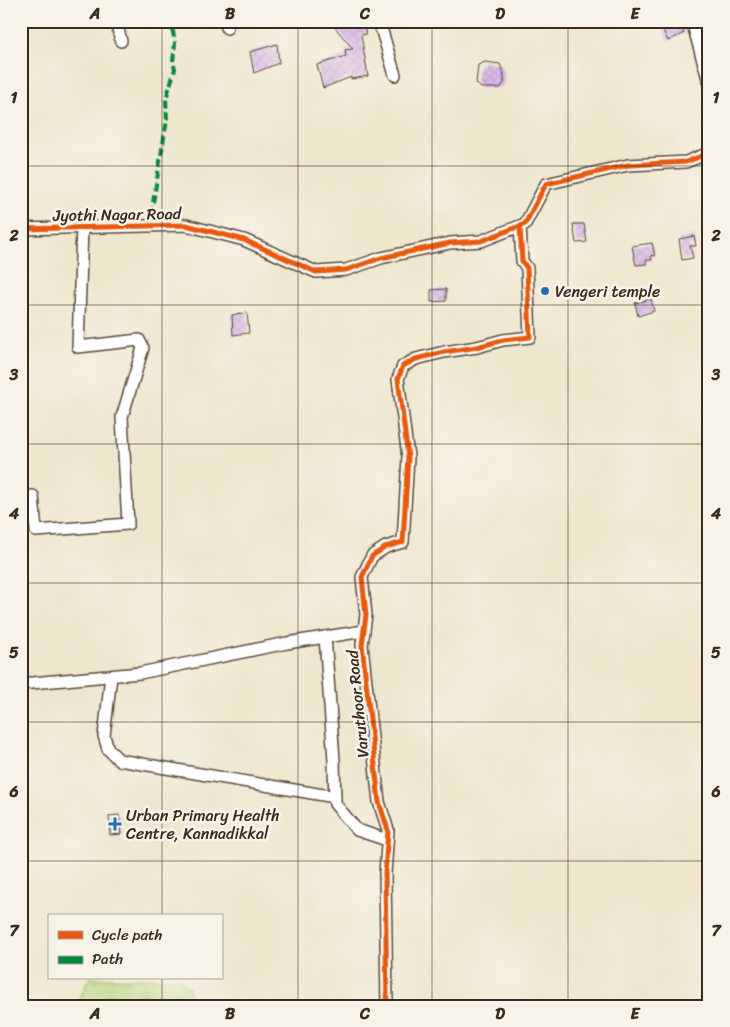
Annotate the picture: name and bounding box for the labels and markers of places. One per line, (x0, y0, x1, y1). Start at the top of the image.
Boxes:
place label: Vengeri temple (555, 277, 660, 306)
marker: Vengeri temple (539, 285, 551, 297)
place label: Urban Primary Health Centre, Kannadikkal (126, 801, 280, 848)
marker: Urban Primary Health Centre, Kannadikkal (108, 817, 122, 831)

